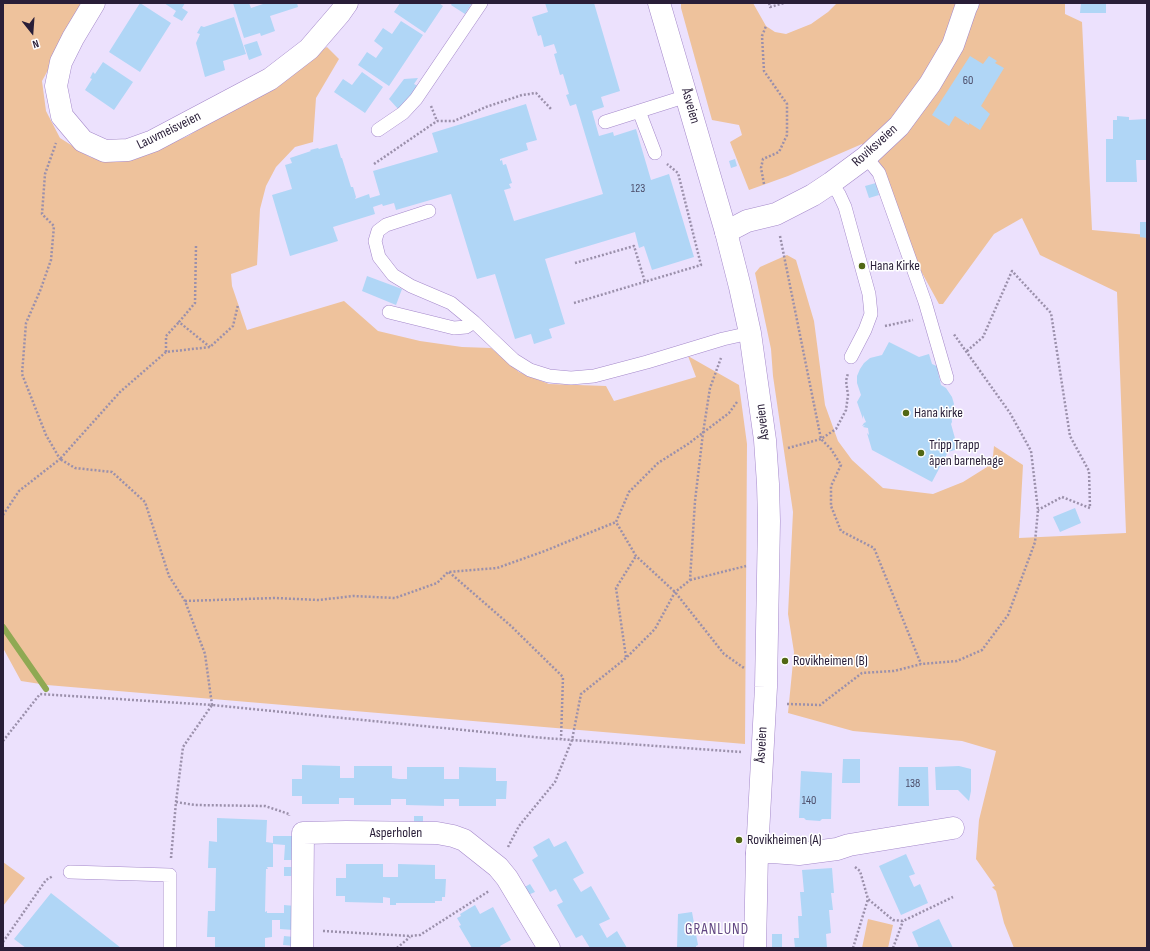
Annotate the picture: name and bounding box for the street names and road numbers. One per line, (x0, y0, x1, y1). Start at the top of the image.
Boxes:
street label: Åsveien (677, 86, 703, 126)
street label: Lauvmeisveien (134, 108, 204, 154)
street label: Roviksveien (849, 121, 901, 171)
street label: Åsveien (752, 403, 774, 441)
street label: Åsveien (753, 726, 771, 764)
street label: Asperholen (370, 825, 422, 841)

